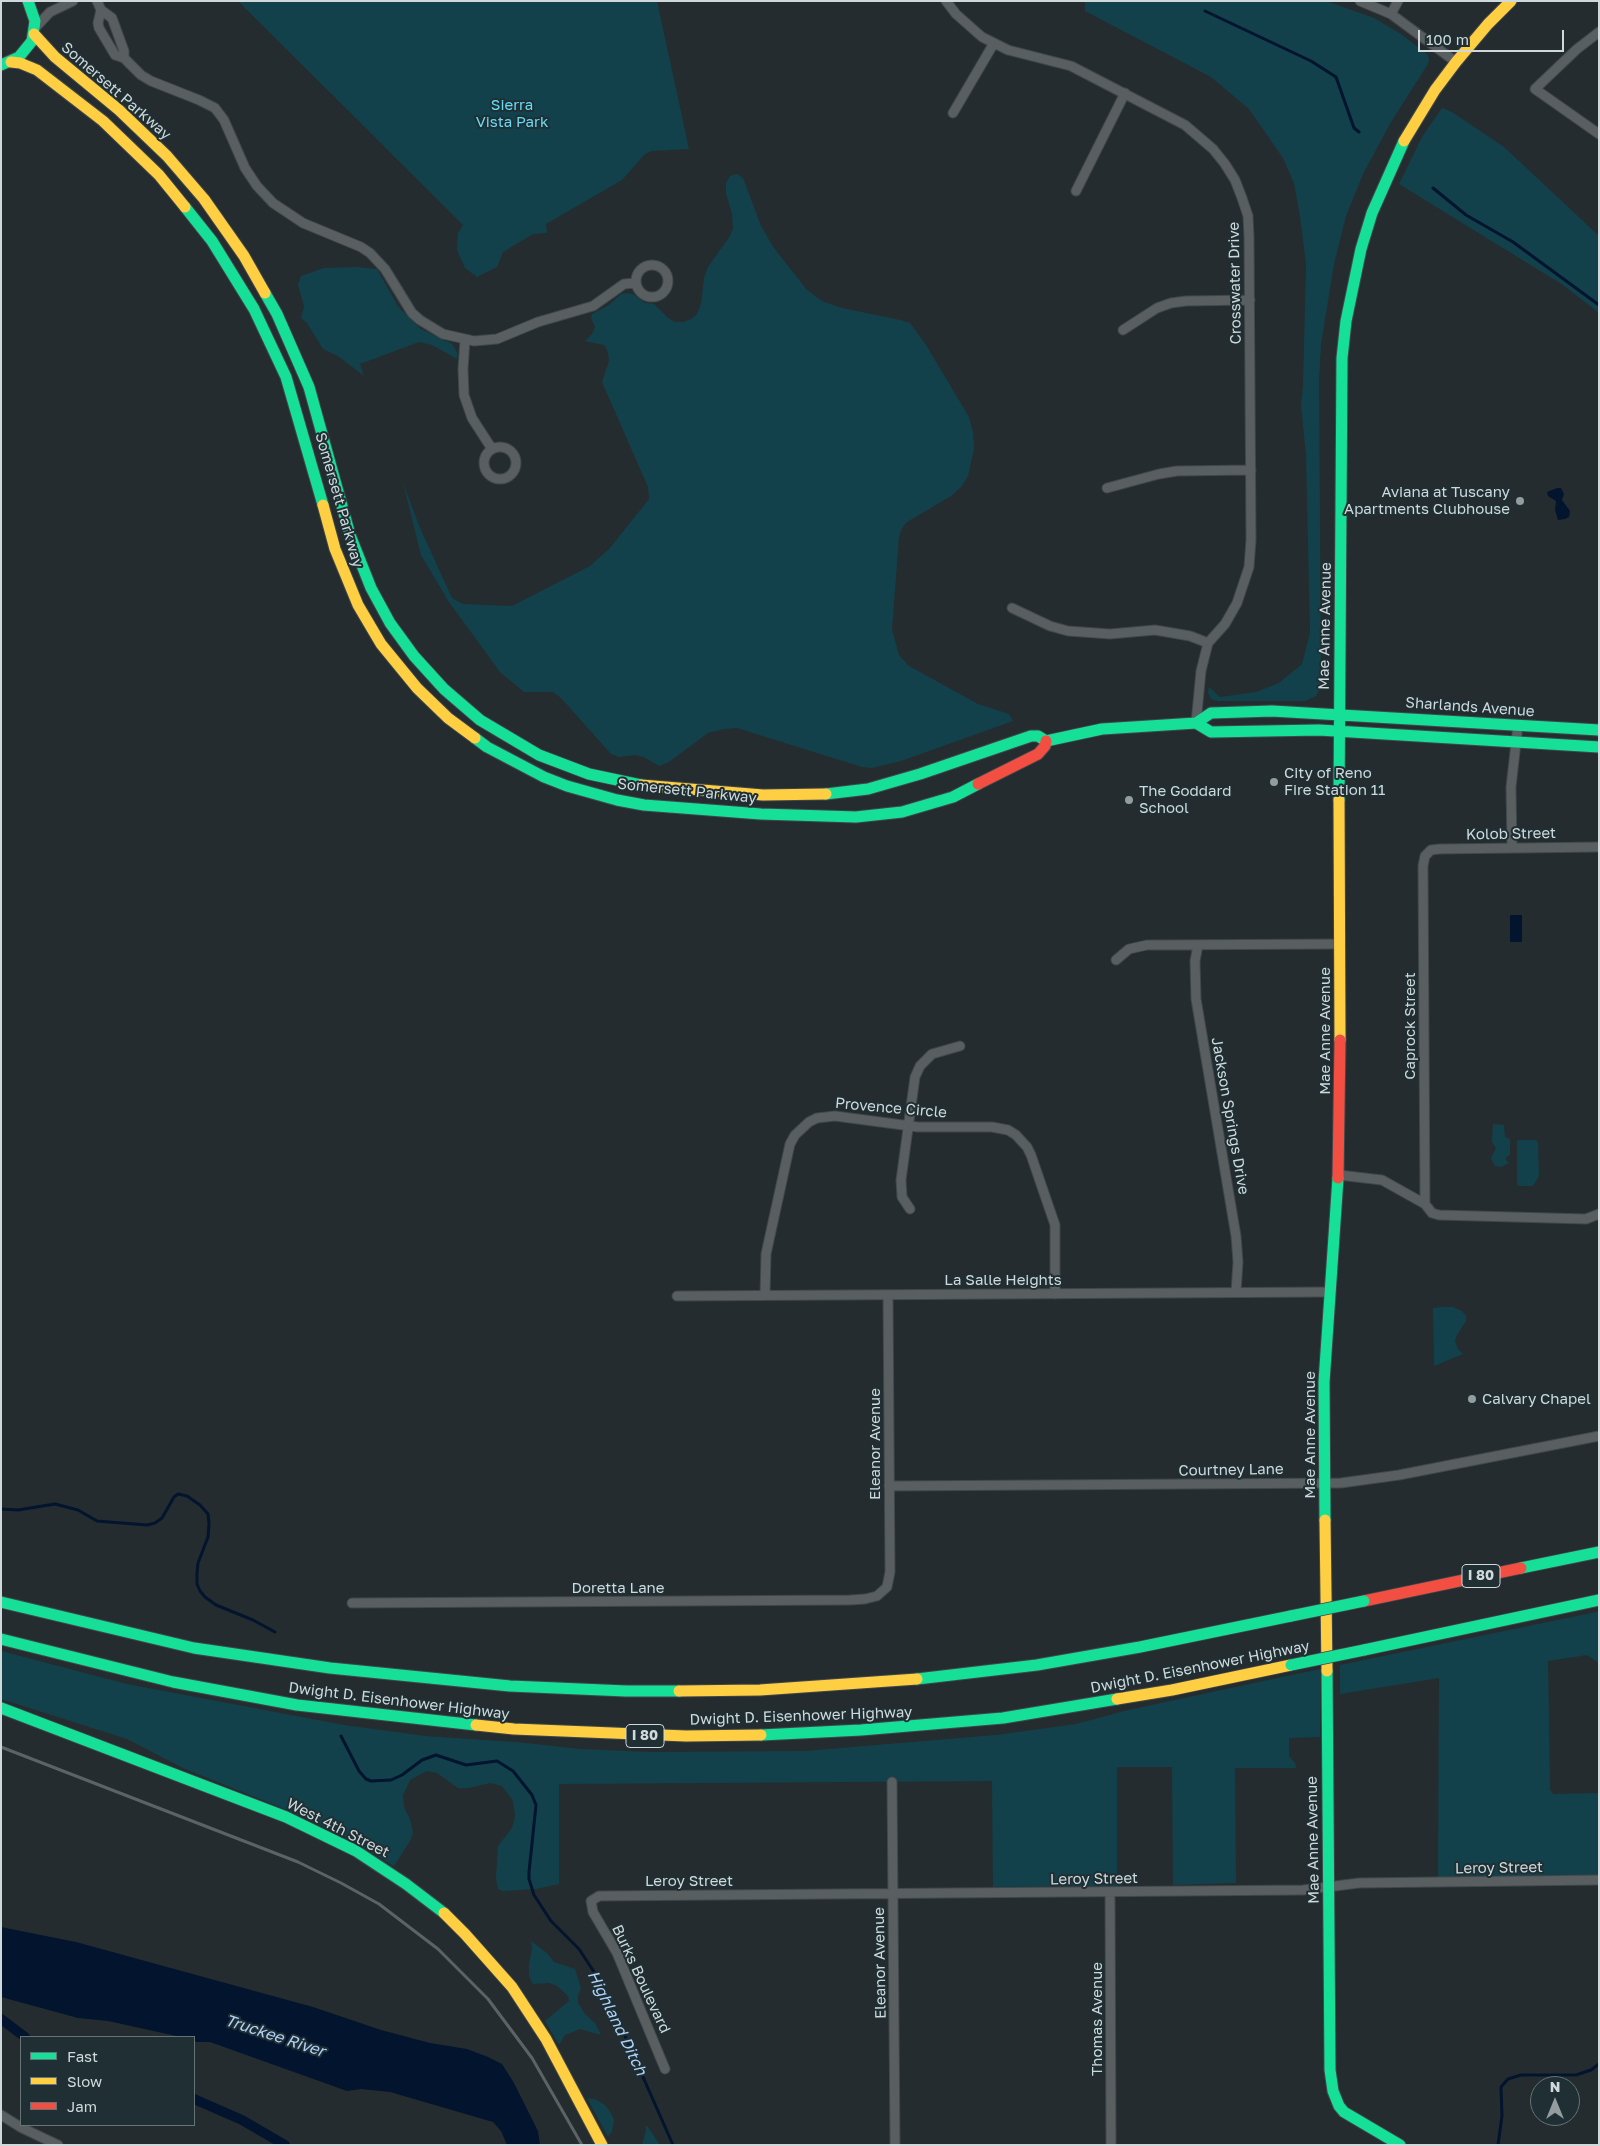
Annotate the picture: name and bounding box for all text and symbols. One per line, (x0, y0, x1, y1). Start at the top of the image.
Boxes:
scale bar (1420, 20, 1566, 52)
text: 100 m (1426, 30, 1469, 48)
street label: Somersett Parkway (57, 38, 175, 144)
park label: Sierra Vista Park (476, 96, 548, 131)
street label: Crosswater Drive (1225, 222, 1245, 344)
street label: Somersett Parkway (311, 430, 367, 570)
place label: Aviana at Tuscany Apartments Clubhouse (1344, 483, 1510, 518)
marker: Aviana at Tuscany Apartments Clubhouse (1514, 495, 1526, 507)
street label: Mae Anne Avenue (1315, 562, 1335, 690)
street label: Sharlands Avenue (1405, 694, 1535, 720)
place label: City of Reno Fire Station 11 (1284, 764, 1385, 799)
street label: Somersett Parkway (617, 775, 757, 807)
marker: City of Reno Fire Station 11 (1268, 776, 1280, 788)
place label: The Goddard School (1139, 782, 1231, 817)
marker: The Goddard School (1123, 794, 1135, 806)
street label: Kolob Street (1466, 824, 1556, 844)
street label: Mae Anne Avenue (1316, 967, 1334, 1095)
street label: Caprock Street (1401, 972, 1419, 1080)
street label: Jackson Springs Drive (1207, 1036, 1253, 1196)
street label: Provence Circle (834, 1094, 948, 1122)
street label: La Salle Heights (944, 1271, 1062, 1289)
street label: Mae Anne Avenue (1301, 1371, 1319, 1499)
street label: Eleanor Avenue (866, 1388, 884, 1500)
place label: Calvary Chapel (1482, 1390, 1591, 1408)
marker: Calvary Chapel (1466, 1393, 1478, 1405)
street label: Courtney Lane (1178, 1460, 1284, 1480)
road number: I 80 (1462, 1564, 1500, 1588)
street label: Doretta Lane (571, 1579, 665, 1597)
street label: Dwight D. Eisenhower Highway (1089, 1637, 1311, 1697)
street label: Dwight D. Eisenhower Highway (287, 1678, 511, 1724)
street label: Dwight D. Eisenhower Highway (689, 1703, 913, 1729)
road number: I 80 (626, 1724, 664, 1748)
street label: Mae Anne Avenue (1303, 1776, 1323, 1904)
street label: West 4th Street (284, 1794, 392, 1862)
street label: Leroy Street (1455, 1858, 1543, 1878)
street label: Leroy Street (1050, 1869, 1138, 1889)
street label: Leroy Street (645, 1872, 733, 1890)
street label: Eleanor Avenue (870, 1907, 890, 2019)
street label: Burks Boulevard (608, 1922, 674, 2036)
street label: Thomas Avenue (1088, 1962, 1106, 2076)
water label: Highland Ditch (583, 1967, 651, 2079)
water label: Truckee River (223, 2011, 327, 2061)
legend (20, 2036, 195, 2126)
text: Fast (67, 2047, 98, 2065)
text: Slow (67, 2072, 102, 2090)
north arrow (1530, 2076, 1580, 2126)
text: N (1550, 2078, 1560, 2095)
text: Jam (67, 2097, 97, 2115)

